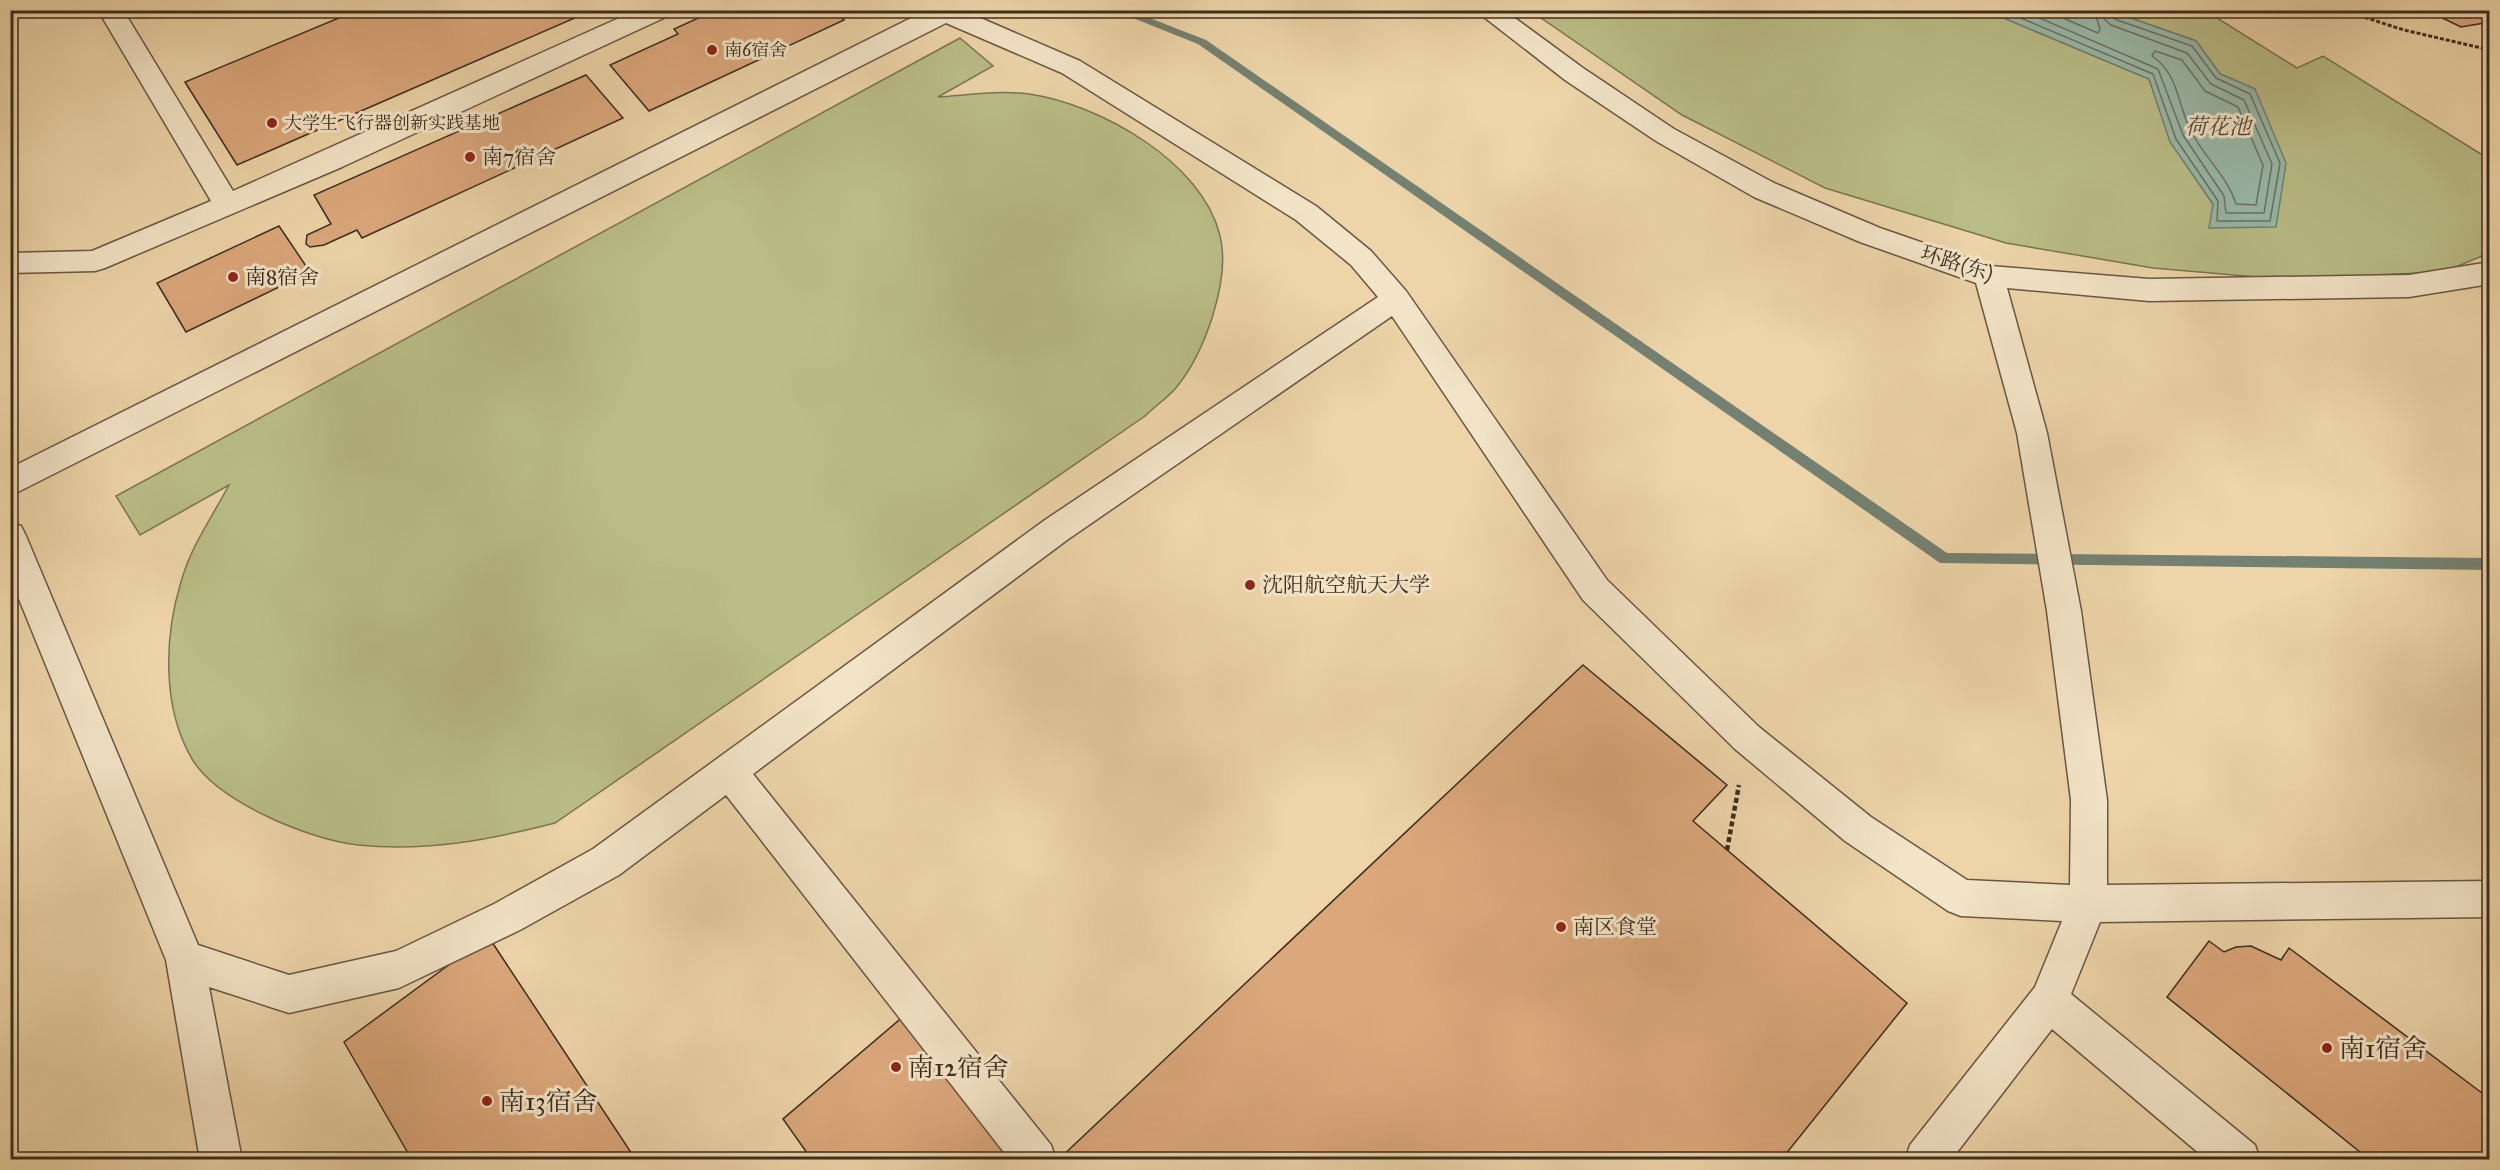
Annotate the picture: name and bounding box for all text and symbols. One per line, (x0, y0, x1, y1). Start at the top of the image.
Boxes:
place label: 南6宿舍 (724, 39, 787, 61)
marker: 南6宿舍 (705, 43, 719, 57)
place label: 大学生飞行器创新实践基地 (284, 112, 500, 134)
water label: 荷花池 (2185, 113, 2254, 140)
marker: 大学生飞行器创新实践基地 (265, 116, 279, 130)
place label: 南7宿舍 (482, 144, 556, 170)
marker: 南7宿舍 (463, 150, 477, 164)
street label: 环路(东) (1917, 240, 1997, 286)
place label: 南8宿舍 (245, 264, 319, 290)
marker: 南8宿舍 (226, 270, 240, 284)
place label: 沈阳航空航天大学 (1262, 572, 1430, 598)
marker: 沈阳航空航天大学 (1243, 578, 1257, 592)
place label: 南区食堂 (1573, 914, 1657, 940)
marker: 南区食堂 (1554, 920, 1568, 934)
place label: 南1宿舍 (2339, 1032, 2427, 1064)
marker: 南1宿舍 (2320, 1041, 2334, 1055)
place label: 南12宿舍 (908, 1051, 1009, 1083)
marker: 南12宿舍 (889, 1060, 903, 1074)
place label: 南13宿舍 (499, 1085, 598, 1117)
marker: 南13宿舍 (480, 1094, 494, 1108)

